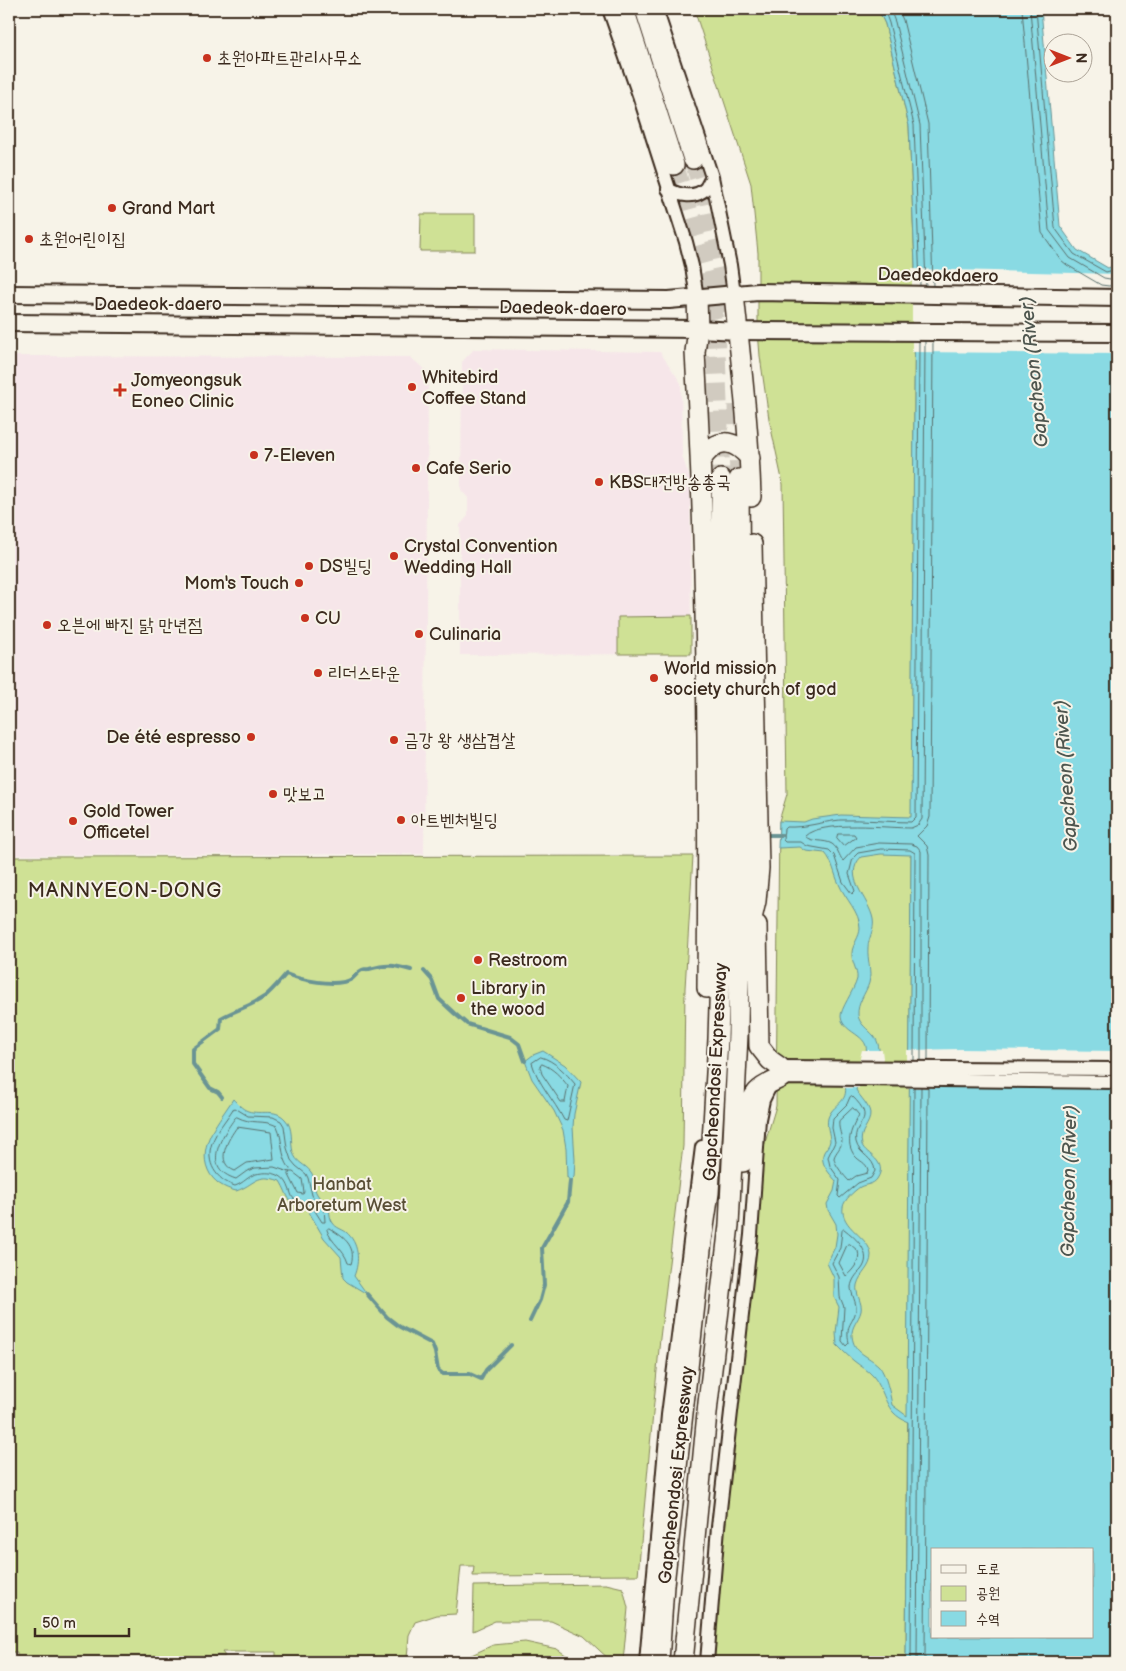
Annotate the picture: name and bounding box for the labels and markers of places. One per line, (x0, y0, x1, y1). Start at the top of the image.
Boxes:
place label: 초원아파트관리사무소 (217, 48, 362, 69)
marker: 초원아파트관리사무소 (201, 52, 213, 64)
place label: Grand Mart (122, 198, 216, 219)
marker: Grand Mart (106, 202, 118, 214)
place label: 초원어린이집 (39, 229, 126, 250)
marker: 초원어린이집 (23, 233, 35, 245)
place label: Whitebird Coffee Stand (422, 367, 526, 409)
place label: Jomyeongsuk Eoneo Clinic (131, 370, 242, 412)
marker: Whitebird Coffee Stand (406, 381, 418, 393)
marker: Jomyeongsuk Eoneo Clinic (113, 383, 127, 397)
place label: 7-Eleven (264, 445, 335, 466)
marker: 7-Eleven (248, 449, 260, 461)
place label: Cafe Serio (426, 458, 512, 479)
marker: Cafe Serio (410, 462, 422, 474)
place label: KBS대전방송총국 (609, 472, 731, 493)
marker: KBS대전방송총국 (593, 476, 605, 488)
place label: Crystal Convention Wedding Hall (404, 536, 558, 578)
marker: Crystal Convention Wedding Hall (388, 550, 400, 562)
place label: DS빌딩 (319, 556, 372, 577)
marker: DS빌딩 (303, 560, 315, 572)
place label: Mom's Touch (184, 573, 289, 594)
marker: Mom's Touch (293, 577, 305, 589)
place label: CU (315, 608, 341, 629)
marker: CU (299, 612, 311, 624)
place label: 오븐에 빠진 닭 만년점 (57, 615, 202, 636)
marker: 오븐에 빠진 닭 만년점 (41, 619, 53, 631)
place label: Culinaria (429, 624, 501, 645)
marker: Culinaria (413, 628, 425, 640)
place label: World mission society church of god (664, 658, 836, 700)
place label: 리더스타운 (328, 663, 400, 684)
marker: 리더스타운 (312, 667, 324, 679)
marker: World mission society church of god (648, 672, 660, 684)
place label: De été espresso (106, 727, 241, 748)
place label: 금강 왕 생삼겹살 (404, 730, 516, 751)
marker: De été espresso (245, 731, 257, 743)
marker: 금강 왕 생삼겹살 (388, 734, 400, 746)
place label: 맛보고 (283, 784, 326, 805)
marker: 맛보고 (267, 788, 279, 800)
place label: Gold Tower Officetel (83, 801, 174, 843)
place label: 아트벤처빌딩 (411, 810, 498, 831)
marker: 아트벤처빌딩 (395, 814, 407, 826)
marker: Gold Tower Officetel (67, 815, 79, 827)
place label: Restroom (488, 950, 567, 971)
marker: Restroom (472, 954, 484, 966)
place label: Library in the wood (471, 978, 546, 1020)
marker: Library in the wood (455, 992, 467, 1004)

